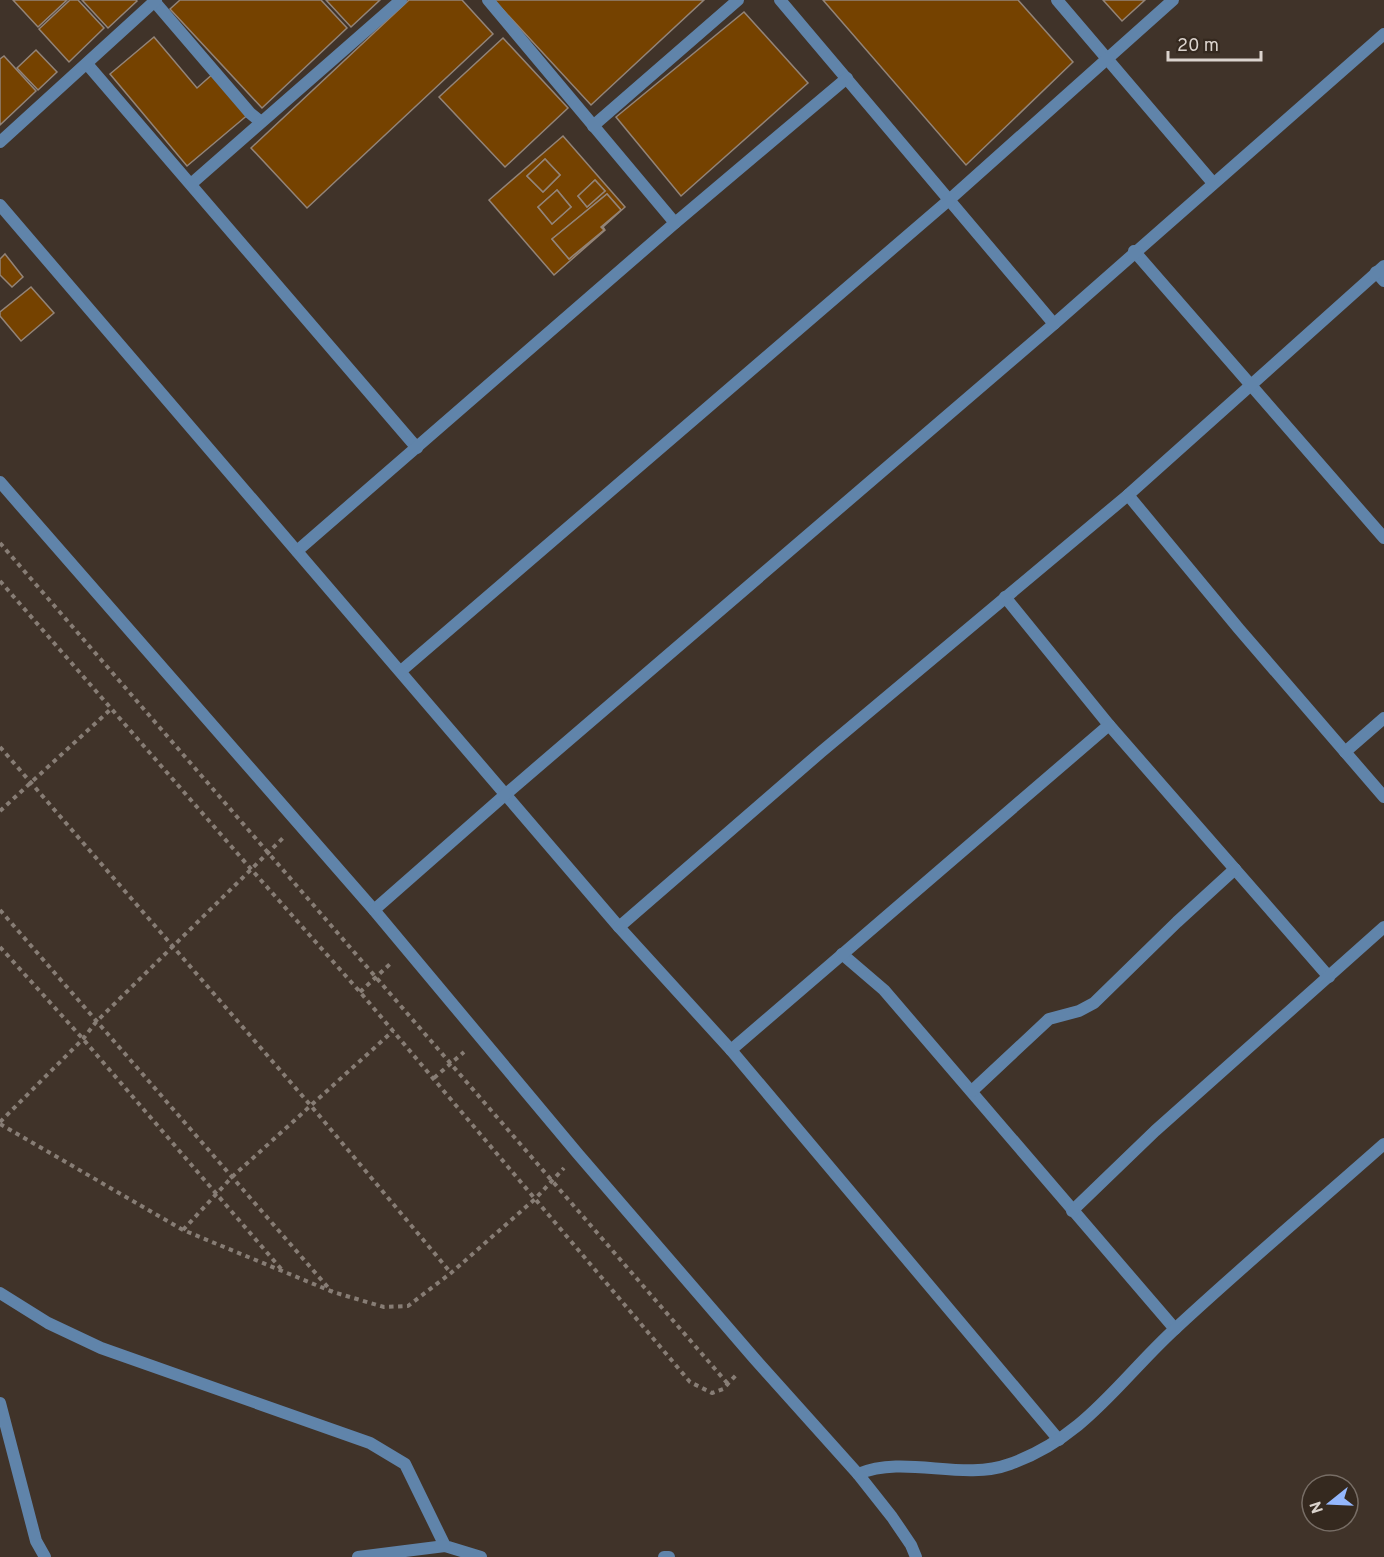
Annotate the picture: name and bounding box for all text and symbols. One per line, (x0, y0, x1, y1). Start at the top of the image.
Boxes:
scale bar (1168, 24, 1261, 62)
text: 20 m (1177, 35, 1219, 58)
north arrow (1300, 1473, 1360, 1533)
text: N (1306, 1498, 1329, 1516)

